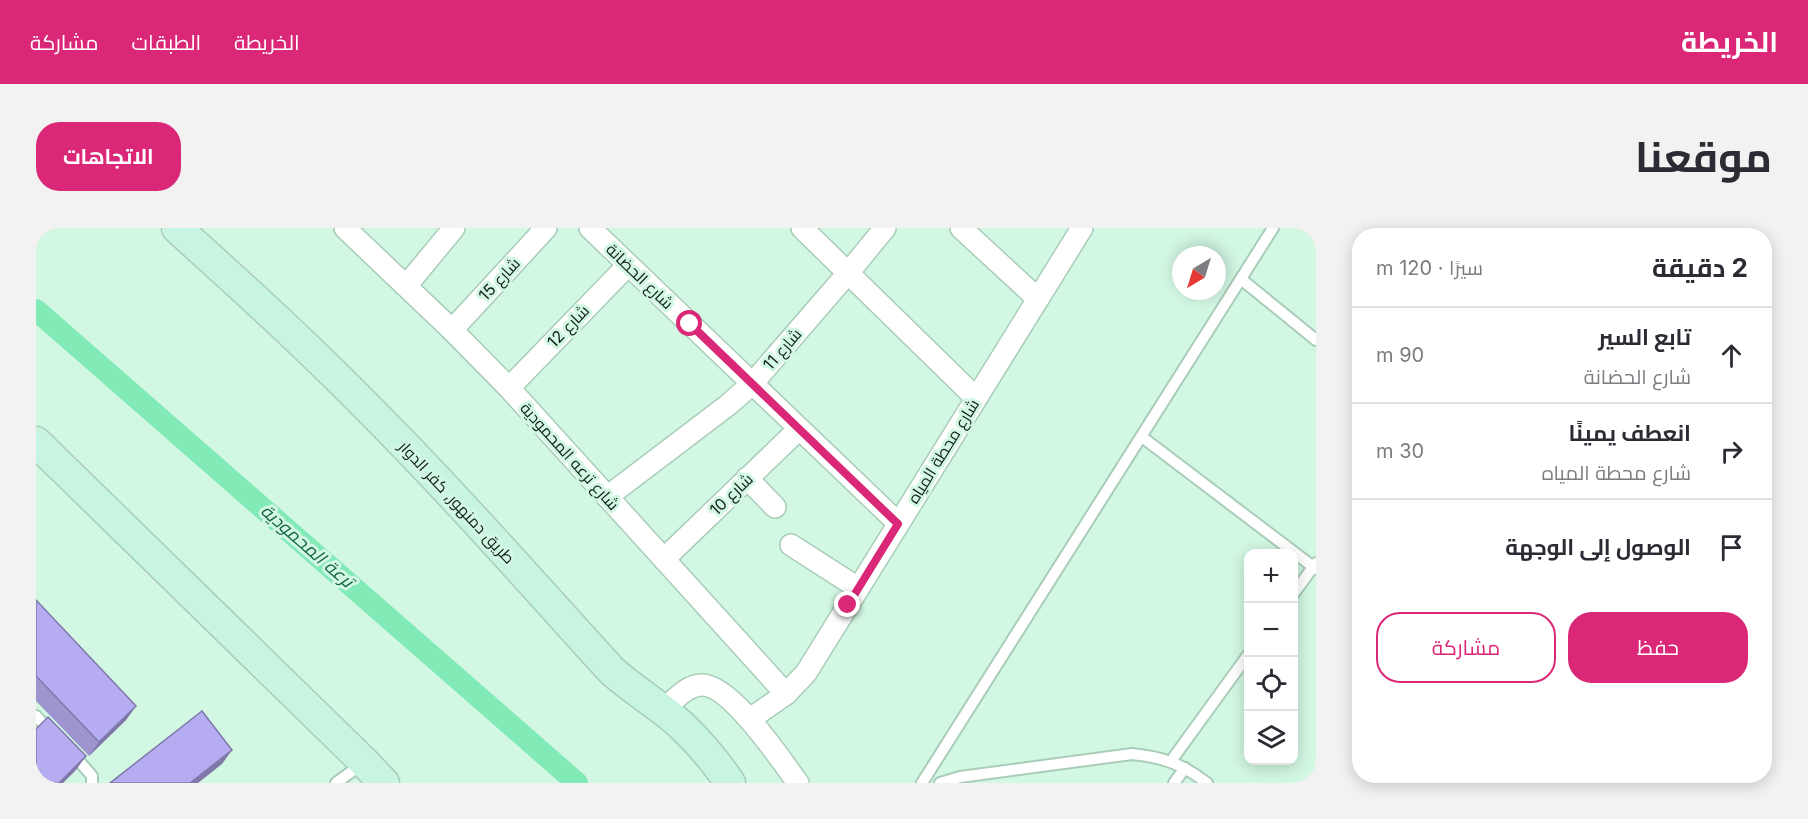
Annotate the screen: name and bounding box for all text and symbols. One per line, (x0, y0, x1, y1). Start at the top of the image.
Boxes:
text: الخريطة (1681, 25, 1778, 59)
text: مشاركة (30, 30, 99, 55)
text: الطبقات (132, 30, 201, 55)
text: الخريطة (234, 30, 300, 55)
button: الاتجاهات (36, 122, 181, 191)
text: موقعنا (1635, 131, 1772, 182)
street label: شارع الحضانة (601, 239, 678, 314)
north arrow (1172, 246, 1226, 300)
text: 2 دقيقة (1652, 252, 1748, 283)
street label: شارع 15 (474, 253, 525, 306)
text: سيرًا · 120 m (1376, 256, 1483, 280)
street label: شارع 12 (543, 300, 595, 353)
route start (676, 310, 702, 336)
street label: شارع 11 (759, 324, 807, 375)
text: تابع السير (1598, 324, 1691, 350)
icon: ahead (1715, 339, 1748, 372)
text: 90 m (1376, 343, 1424, 367)
text: شارع الحضانة (1584, 365, 1691, 389)
street label: شارع محطة المياه (903, 395, 985, 508)
street label: شارع ترعه المحمودية (515, 398, 624, 515)
text: انعطف يمينًا (1569, 420, 1691, 446)
icon: right (1715, 435, 1748, 468)
street label: طريق دمنهور, كفر الدوار (393, 436, 519, 568)
text: 30 m (1376, 439, 1424, 463)
text: شارع محطة المياه (1542, 461, 1691, 485)
street label: شارع 10 (705, 469, 758, 521)
water label: ترعة المحمودية (257, 500, 360, 594)
icon: arrive (1715, 531, 1748, 564)
text: الوصول إلى الوجهة (1505, 534, 1691, 560)
map controls (1244, 549, 1298, 765)
button: + (1244, 549, 1298, 603)
route end (834, 591, 860, 617)
button: − (1244, 603, 1298, 657)
button: مشاركة (1376, 612, 1556, 683)
button: حفظ (1568, 612, 1748, 683)
button: locate (1244, 657, 1298, 711)
button: layers (1244, 711, 1298, 765)

